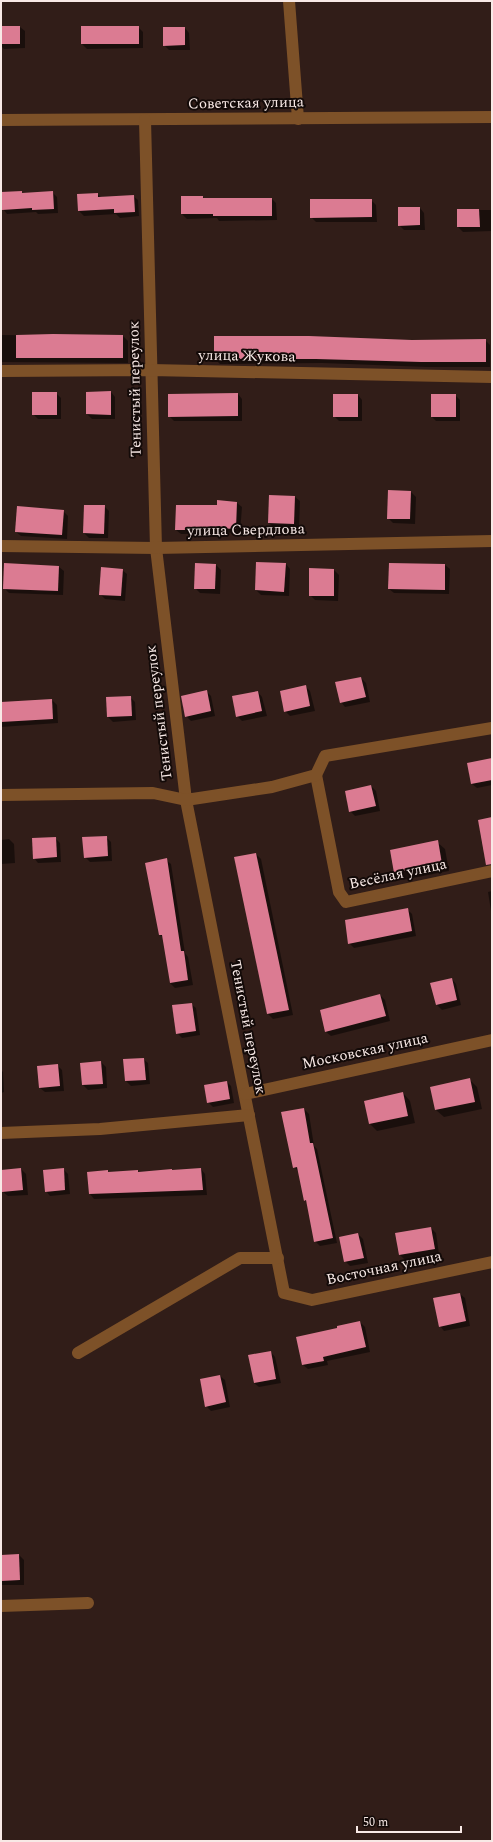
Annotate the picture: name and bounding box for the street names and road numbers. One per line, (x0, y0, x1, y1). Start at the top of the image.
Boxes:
street label: Советская улица (188, 90, 305, 116)
street label: Тенистый переулок (122, 321, 148, 457)
street label: улица Жукова (197, 344, 297, 368)
street label: улица Свердлова (186, 517, 306, 543)
street label: Тенистый переулок (139, 644, 179, 782)
street label: Весёлая улица (347, 852, 450, 896)
street label: Тенистый переулок (224, 958, 272, 1096)
street label: Московская улица (300, 1026, 431, 1076)
street label: Восточная улица (324, 1244, 444, 1291)

